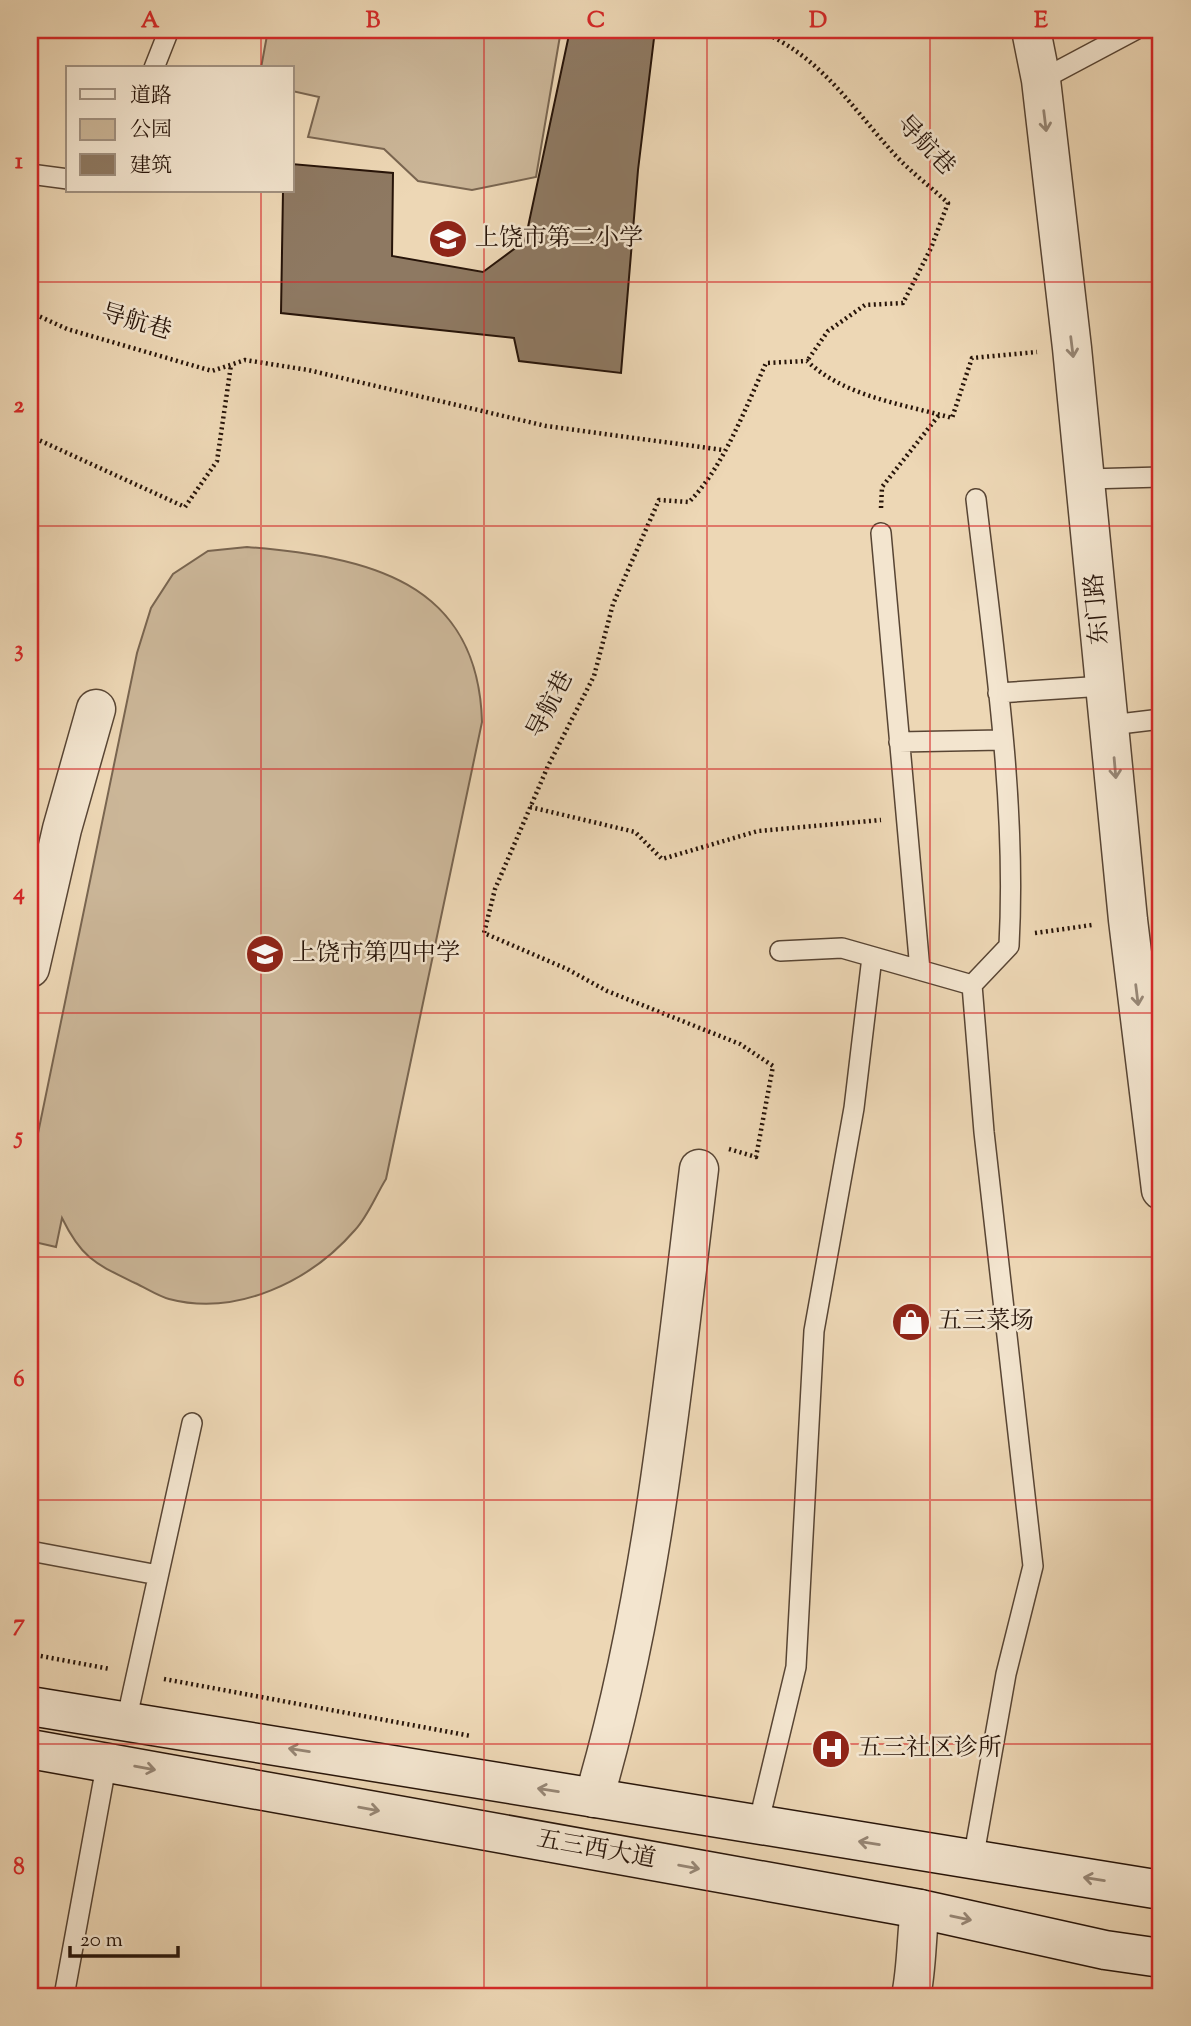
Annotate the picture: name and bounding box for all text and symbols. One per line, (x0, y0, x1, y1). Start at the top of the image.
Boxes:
text: A (141, 5, 160, 38)
text: B (366, 5, 381, 38)
text: C (587, 5, 605, 38)
text: D (809, 5, 827, 38)
text: E (1034, 5, 1048, 38)
legend (66, 66, 294, 192)
text: 道路 (130, 82, 172, 112)
street label: 导航巷 (888, 108, 962, 184)
one-way arrow (1039, 109, 1052, 132)
text: 公园 (130, 116, 172, 146)
text: 1 (15, 146, 23, 179)
text: 建筑 (130, 152, 172, 182)
school or university icon: 上饶市第二小学 (427, 218, 469, 260)
place label: 上饶市第二小学 (475, 222, 643, 256)
street label: 导航巷 (97, 297, 175, 349)
one-way arrow (1066, 335, 1079, 358)
text: 2 (14, 390, 25, 423)
street label: 东门路 (1078, 572, 1118, 646)
text: 3 (14, 634, 24, 667)
street label: 导航巷 (520, 665, 582, 745)
one-way arrow (1109, 757, 1122, 779)
text: 4 (12, 877, 25, 910)
school or university icon: 上饶市第四中学 (244, 933, 286, 975)
place label: 上饶市第四中学 (292, 937, 460, 971)
one-way arrow (1130, 983, 1143, 1006)
text: 5 (13, 1121, 23, 1154)
shop icon: 五三菜场 (890, 1301, 932, 1343)
place label: 五三菜场 (938, 1305, 1034, 1339)
text: 6 (13, 1364, 25, 1397)
text: 7 (13, 1608, 25, 1641)
hospital icon: 五三社区诊所 (810, 1728, 852, 1770)
place label: 五三社区诊所 (858, 1732, 1002, 1766)
one-way arrow (288, 1743, 311, 1756)
one-way arrow (133, 1762, 156, 1775)
one-way arrow (537, 1783, 560, 1796)
one-way arrow (357, 1803, 380, 1816)
street label: 五三西大道 (534, 1823, 658, 1877)
one-way arrow (858, 1836, 881, 1849)
text: 8 (13, 1852, 25, 1885)
one-way arrow (677, 1861, 700, 1874)
one-way arrow (1083, 1872, 1106, 1885)
one-way arrow (949, 1912, 972, 1926)
scale bar (70, 1914, 178, 1958)
text: 20 m (80, 1926, 123, 1956)

